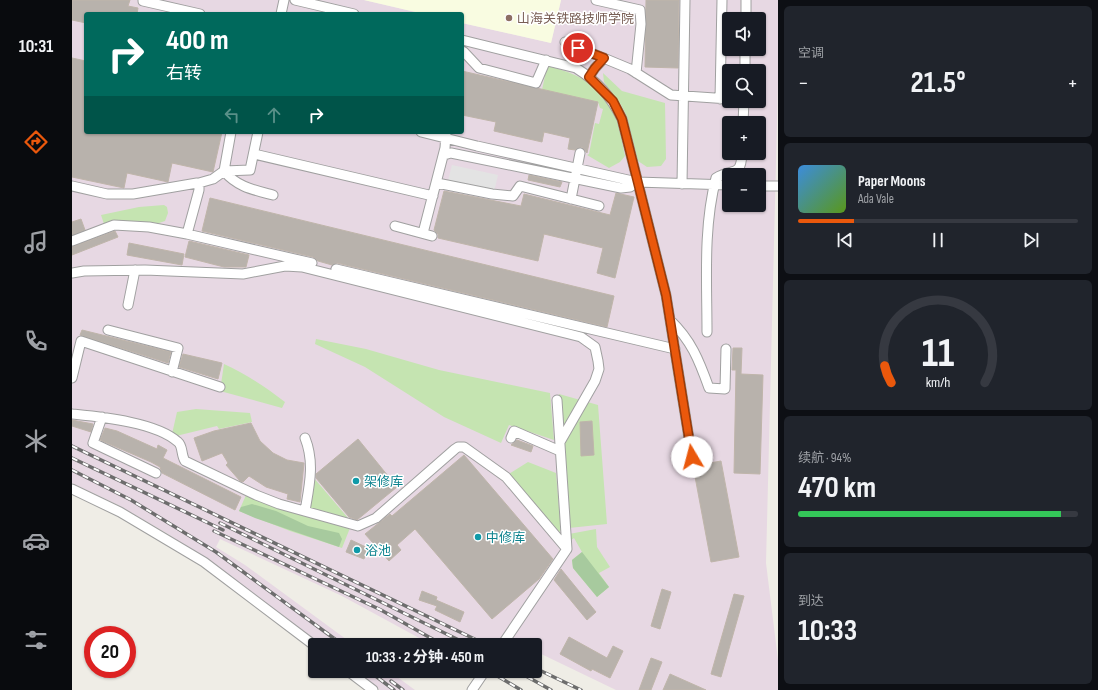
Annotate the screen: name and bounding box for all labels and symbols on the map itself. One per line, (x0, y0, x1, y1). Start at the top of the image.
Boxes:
place label: 山海关铁路技师学院 (517, 11, 634, 27)
marker: 山海关铁路技师学院 (504, 13, 514, 23)
pin (561, 31, 595, 65)
position arrow (671, 436, 713, 478)
place label: 架修库 (364, 474, 403, 490)
marker: 架修库 (351, 476, 361, 486)
place label: 中修库 (486, 530, 525, 546)
marker: 中修库 (473, 532, 483, 542)
place label: 浴池 (365, 543, 391, 559)
marker: 浴池 (352, 545, 362, 555)
speed limit sign: 20 (84, 626, 136, 678)

